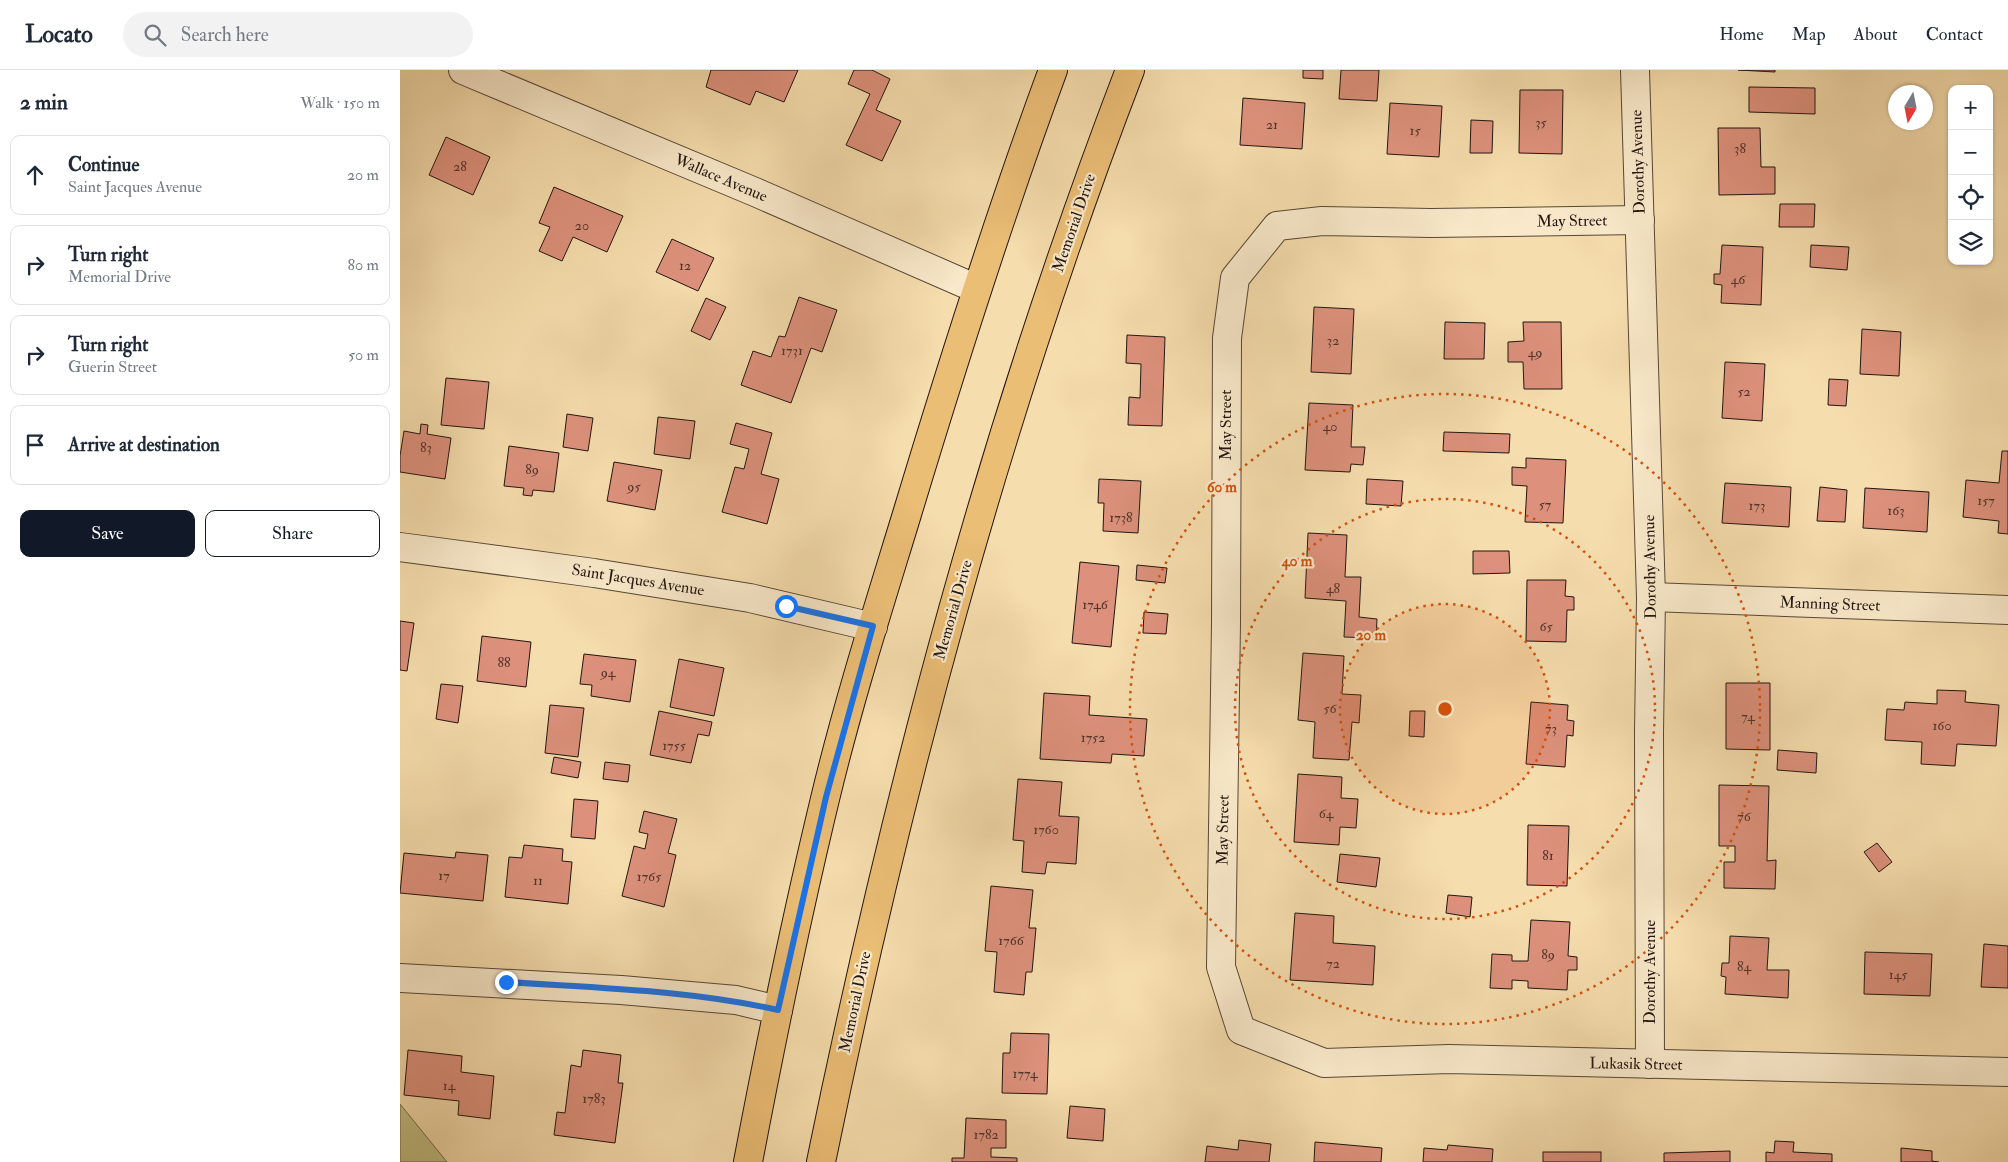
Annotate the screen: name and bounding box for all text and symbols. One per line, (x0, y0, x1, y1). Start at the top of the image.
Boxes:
search box (123, 12, 473, 57)
text: Locato (25, 19, 93, 50)
icon: search (141, 21, 169, 49)
text: Search here (181, 23, 269, 47)
text: Home (1719, 23, 1764, 46)
text: Map (1792, 23, 1826, 46)
text: About (1854, 23, 1898, 46)
text: Contact (1926, 23, 1983, 46)
north arrow (1888, 85, 1933, 130)
map controls (1948, 85, 1993, 265)
button: + (1948, 85, 1993, 130)
text: 2 min (20, 89, 68, 116)
text: Walk · 150 m (300, 93, 380, 113)
street label: Dorothy Avenue (1626, 109, 1650, 215)
house number: 35 (1535, 114, 1548, 131)
house number: 21 (1266, 116, 1278, 133)
house number: 15 (1409, 122, 1421, 139)
button: − (1948, 130, 1993, 175)
house number: 38 (1734, 140, 1746, 157)
street label: Wallace Avenue (671, 149, 771, 207)
text: Continue (68, 153, 139, 177)
house number: 28 (453, 158, 467, 175)
icon: ahead (21, 161, 49, 189)
text: 20 m (347, 165, 379, 185)
street label: Memorial Drive (1048, 171, 1100, 275)
button: locate (1948, 175, 1993, 220)
text: Saint Jacques Avenue (68, 177, 202, 197)
street label: May Street (1536, 210, 1608, 232)
house number: 20 (575, 217, 589, 234)
button: layers (1948, 220, 1993, 265)
text: Turn right (68, 243, 148, 267)
icon: right (21, 251, 49, 279)
text: 80 m (348, 255, 379, 275)
house number: 12 (679, 257, 691, 274)
text: Memorial Drive (68, 267, 171, 287)
house number: 46 (1731, 271, 1746, 288)
house number: 32 (1327, 332, 1339, 349)
text: Turn right (68, 333, 148, 357)
icon: right (21, 341, 49, 369)
house number: 1731 (781, 342, 803, 359)
house number: 49 (1528, 344, 1542, 361)
text: 50 m (348, 345, 379, 365)
text: Guerin Street (68, 357, 157, 377)
house number: 52 (1737, 383, 1751, 400)
street label: May Street (1216, 390, 1236, 460)
house number: 40 (1323, 418, 1337, 435)
icon: arrive (21, 431, 49, 459)
text: Arrive at destination (68, 433, 220, 457)
house number: 83 (420, 439, 432, 456)
house number: 89 (525, 461, 539, 478)
house number: 95 (626, 478, 642, 495)
text: 60 m (1207, 478, 1237, 497)
house number: 157 (1977, 492, 1995, 509)
house number: 57 (1539, 496, 1552, 513)
house number: 173 (1749, 497, 1765, 514)
house number: 163 (1887, 502, 1905, 519)
house number: 1738 (1109, 509, 1133, 526)
button: Save (20, 510, 195, 557)
button: Share (205, 510, 380, 557)
street label: Dorothy Avenue (1639, 514, 1661, 619)
text: 40 m (1281, 552, 1313, 571)
street label: Memorial Drive (929, 558, 977, 662)
street label: Saint Jacques Avenue (570, 560, 706, 601)
house number: 48 (1326, 580, 1340, 597)
street label: Manning Street (1779, 592, 1881, 616)
route start (775, 595, 798, 618)
house number: 1746 (1082, 596, 1109, 613)
house number: 65 (1539, 618, 1553, 635)
text: 20 m (1356, 626, 1386, 645)
house number: 88 (497, 654, 511, 671)
house number: 94 (600, 664, 617, 681)
house number: 56 (1323, 700, 1338, 717)
centre of rings (1436, 700, 1454, 718)
house number: 74 (1741, 708, 1756, 725)
house number: 160 (1932, 717, 1952, 734)
house number: 73 (1545, 720, 1557, 737)
house number: 1752 (1081, 729, 1105, 746)
house number: 1755 (662, 737, 687, 754)
street label: May Street (1212, 794, 1234, 866)
house number: 64 (1319, 805, 1335, 822)
house number: 76 (1737, 808, 1752, 825)
house number: 1760 (1033, 821, 1059, 838)
house number: 81 (1542, 847, 1554, 864)
house number: 17 (438, 867, 450, 884)
house number: 1765 (637, 868, 662, 885)
house number: 11 (533, 872, 543, 889)
street label: Dorothy Avenue (1640, 919, 1660, 1024)
house number: 1766 (998, 932, 1025, 949)
house number: 89 (1541, 946, 1555, 963)
street label: Memorial Drive (835, 949, 876, 1054)
house number: 72 (1326, 955, 1340, 972)
house number: 84 (1737, 958, 1753, 975)
house number: 145 (1889, 966, 1908, 983)
route end (495, 971, 518, 994)
street label: Lukasik Street (1589, 1053, 1683, 1075)
house number: 1774 (1012, 1065, 1039, 1082)
house number: 14 (443, 1077, 457, 1094)
house number: 1783 (582, 1090, 606, 1107)
house number: 1782 (973, 1126, 999, 1143)

